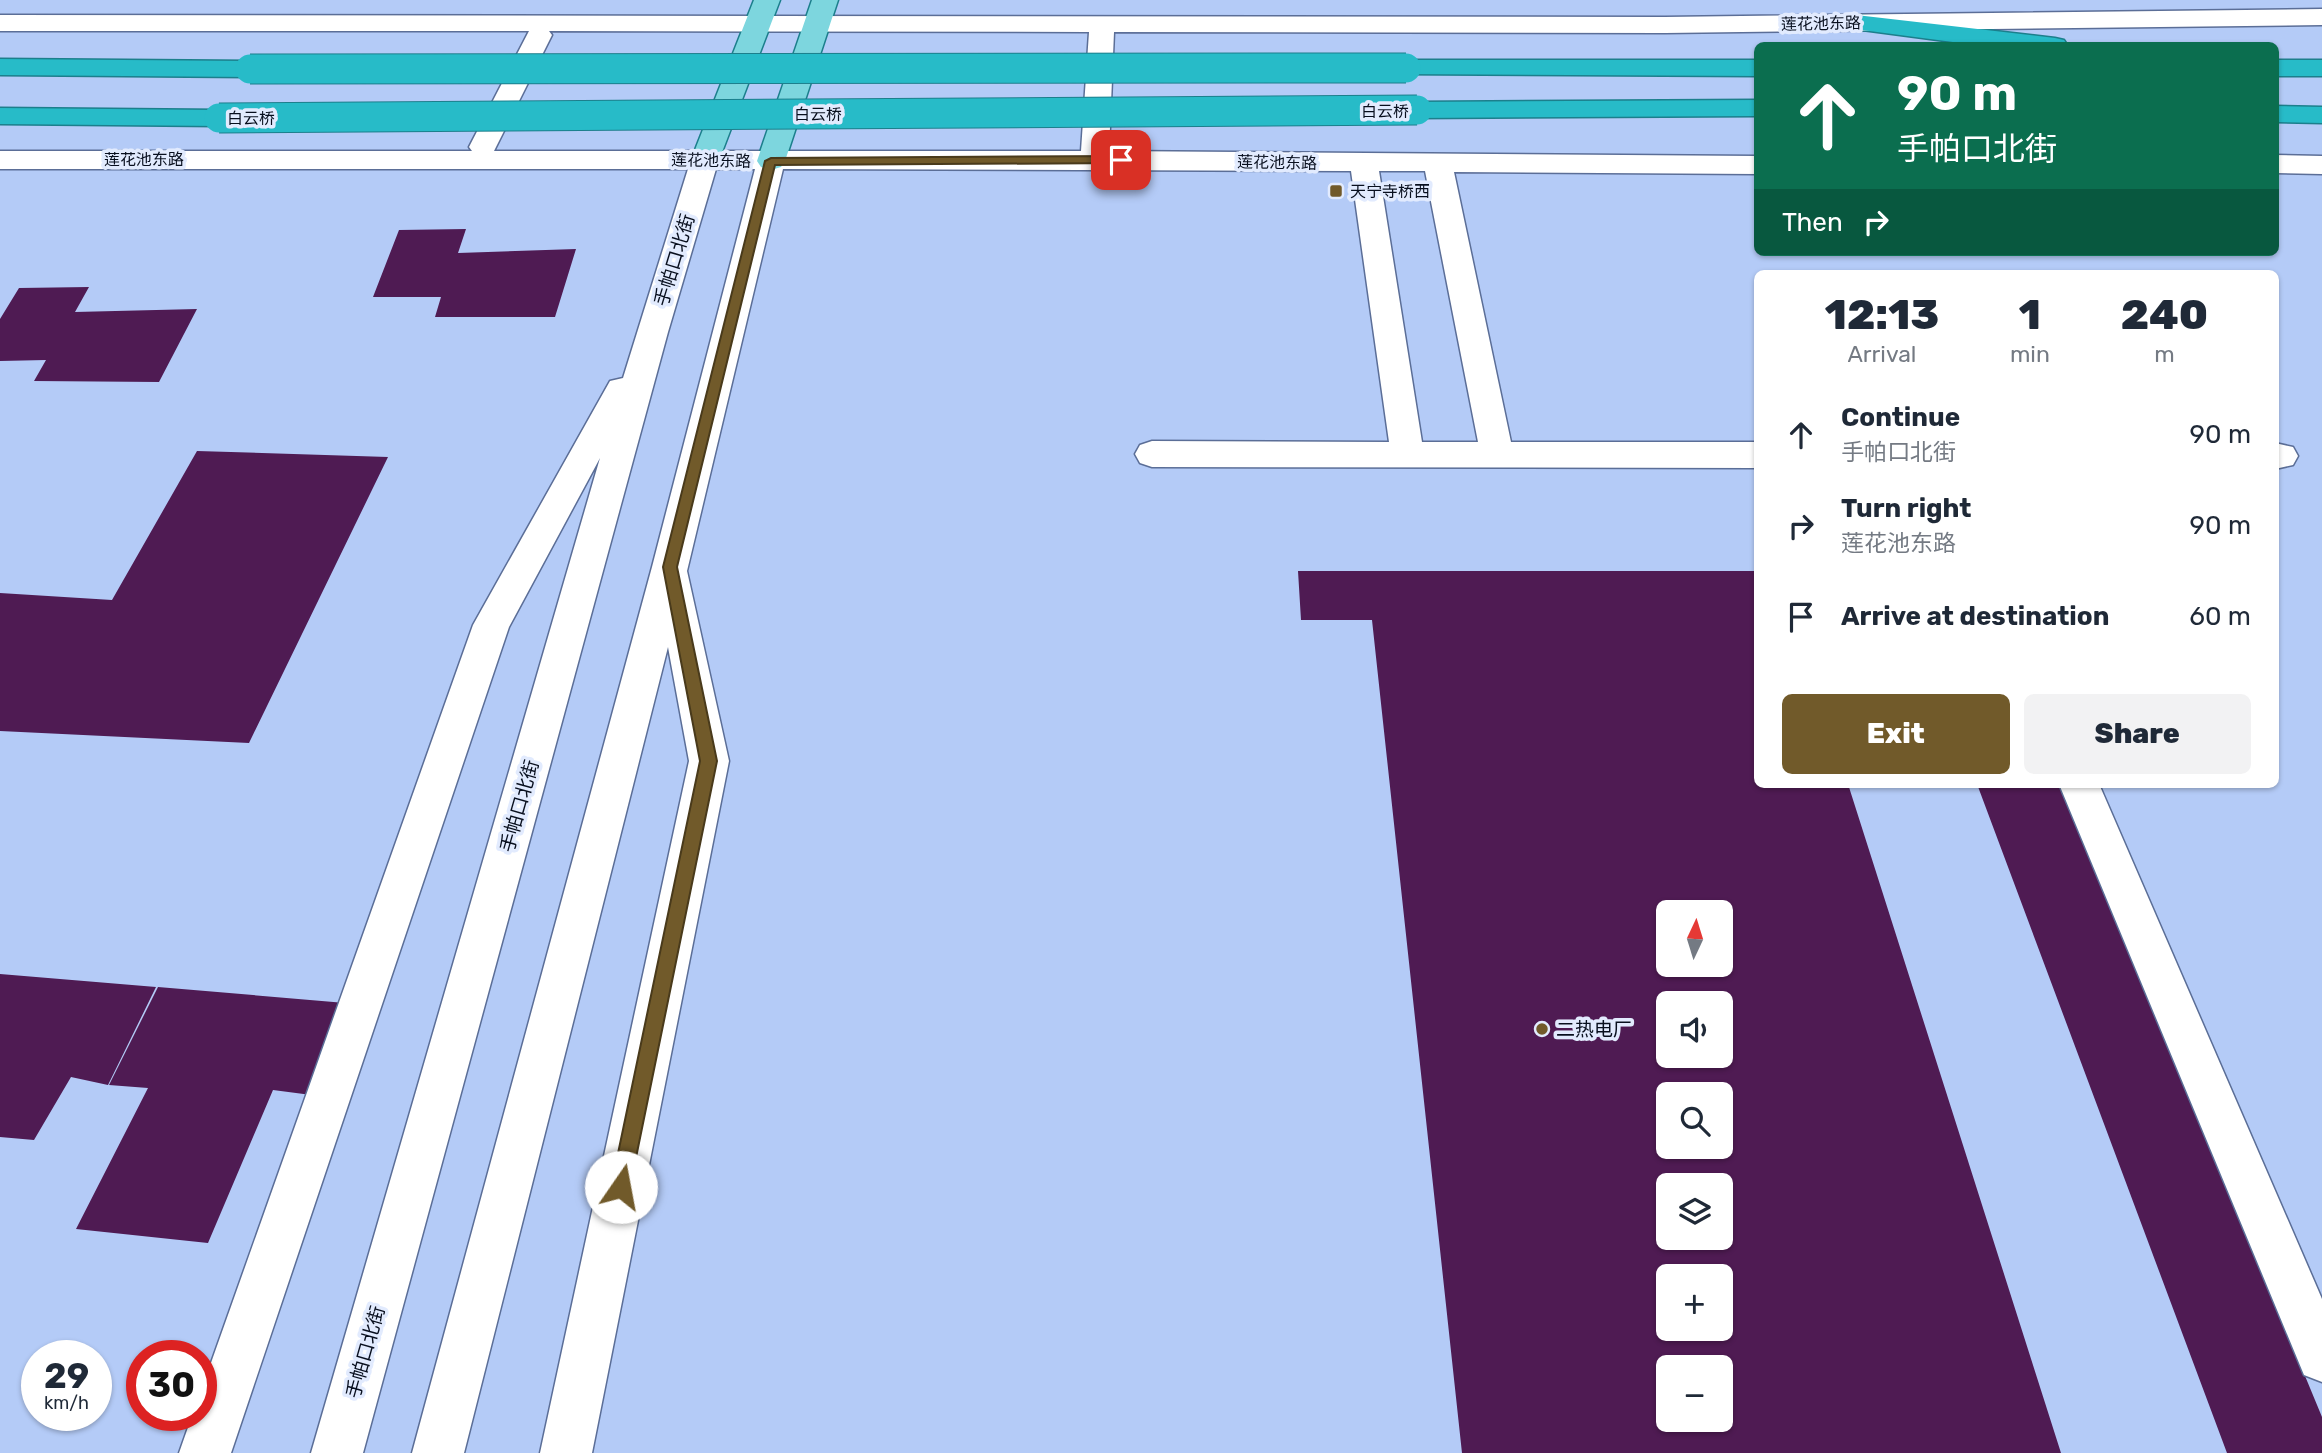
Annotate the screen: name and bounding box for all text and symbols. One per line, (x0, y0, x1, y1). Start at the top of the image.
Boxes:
street label: 莲花池东路 (1781, 13, 1861, 34)
text: 90 m (1897, 64, 2017, 122)
icon: ahead (1782, 70, 1873, 161)
street label: 白云桥 (1361, 102, 1409, 121)
street label: 白云桥 (794, 105, 842, 124)
street label: 白云桥 (227, 109, 275, 128)
pin (1091, 130, 1151, 190)
text: 手帕口北街 (1897, 130, 2057, 168)
icon: arrive (1102, 141, 1140, 179)
street label: 莲花池东路 (104, 150, 184, 169)
street label: 莲花池东路 (671, 150, 751, 171)
street label: 莲花池东路 (1237, 152, 1317, 173)
place label: 天宁寺桥西 (1350, 182, 1430, 201)
marker: 天宁寺桥西 (1328, 183, 1344, 199)
icon: right (1857, 203, 1895, 241)
text: Then (1782, 207, 1843, 238)
street label: 手帕口北街 (650, 211, 699, 309)
text: 12:13 (1825, 290, 1939, 340)
text: 1 (2019, 290, 2041, 340)
text: 240 (2121, 290, 2208, 340)
text: Arrival (1847, 340, 1916, 368)
text: min (2010, 340, 2050, 368)
text: m (2154, 340, 2175, 368)
text: Continue (1841, 402, 1960, 433)
icon: ahead (1782, 416, 1820, 454)
text: 90 m (2190, 419, 2251, 450)
text: 手帕口北街 (1841, 438, 1956, 466)
text: Turn right (1841, 493, 1971, 524)
icon: right (1782, 507, 1820, 545)
text: 90 m (2190, 510, 2251, 541)
text: 莲花池东路 (1841, 529, 1956, 557)
icon: arrive (1782, 598, 1820, 636)
text: Arrive at destination (1841, 601, 2109, 632)
text: 60 m (2189, 601, 2251, 632)
button: Exit (1782, 694, 2010, 774)
button: Share (2024, 694, 2251, 774)
street label: 手帕口北街 (495, 757, 544, 855)
north arrow (1656, 900, 1732, 976)
map controls (1656, 900, 1733, 1432)
button: sound (1656, 991, 1733, 1068)
place label: 二热电厂 (1556, 1018, 1632, 1041)
marker: 二热电厂 (1534, 1021, 1550, 1037)
button: search (1656, 1082, 1733, 1159)
position arrow (584, 1150, 658, 1224)
button: layers (1656, 1173, 1733, 1250)
button: + (1656, 1264, 1733, 1341)
street label: 手帕口北街 (341, 1303, 390, 1401)
speed limit sign: 30 (126, 1340, 217, 1431)
text: 29 (44, 1355, 89, 1397)
button: − (1656, 1355, 1733, 1432)
text: km/h (44, 1392, 89, 1414)

